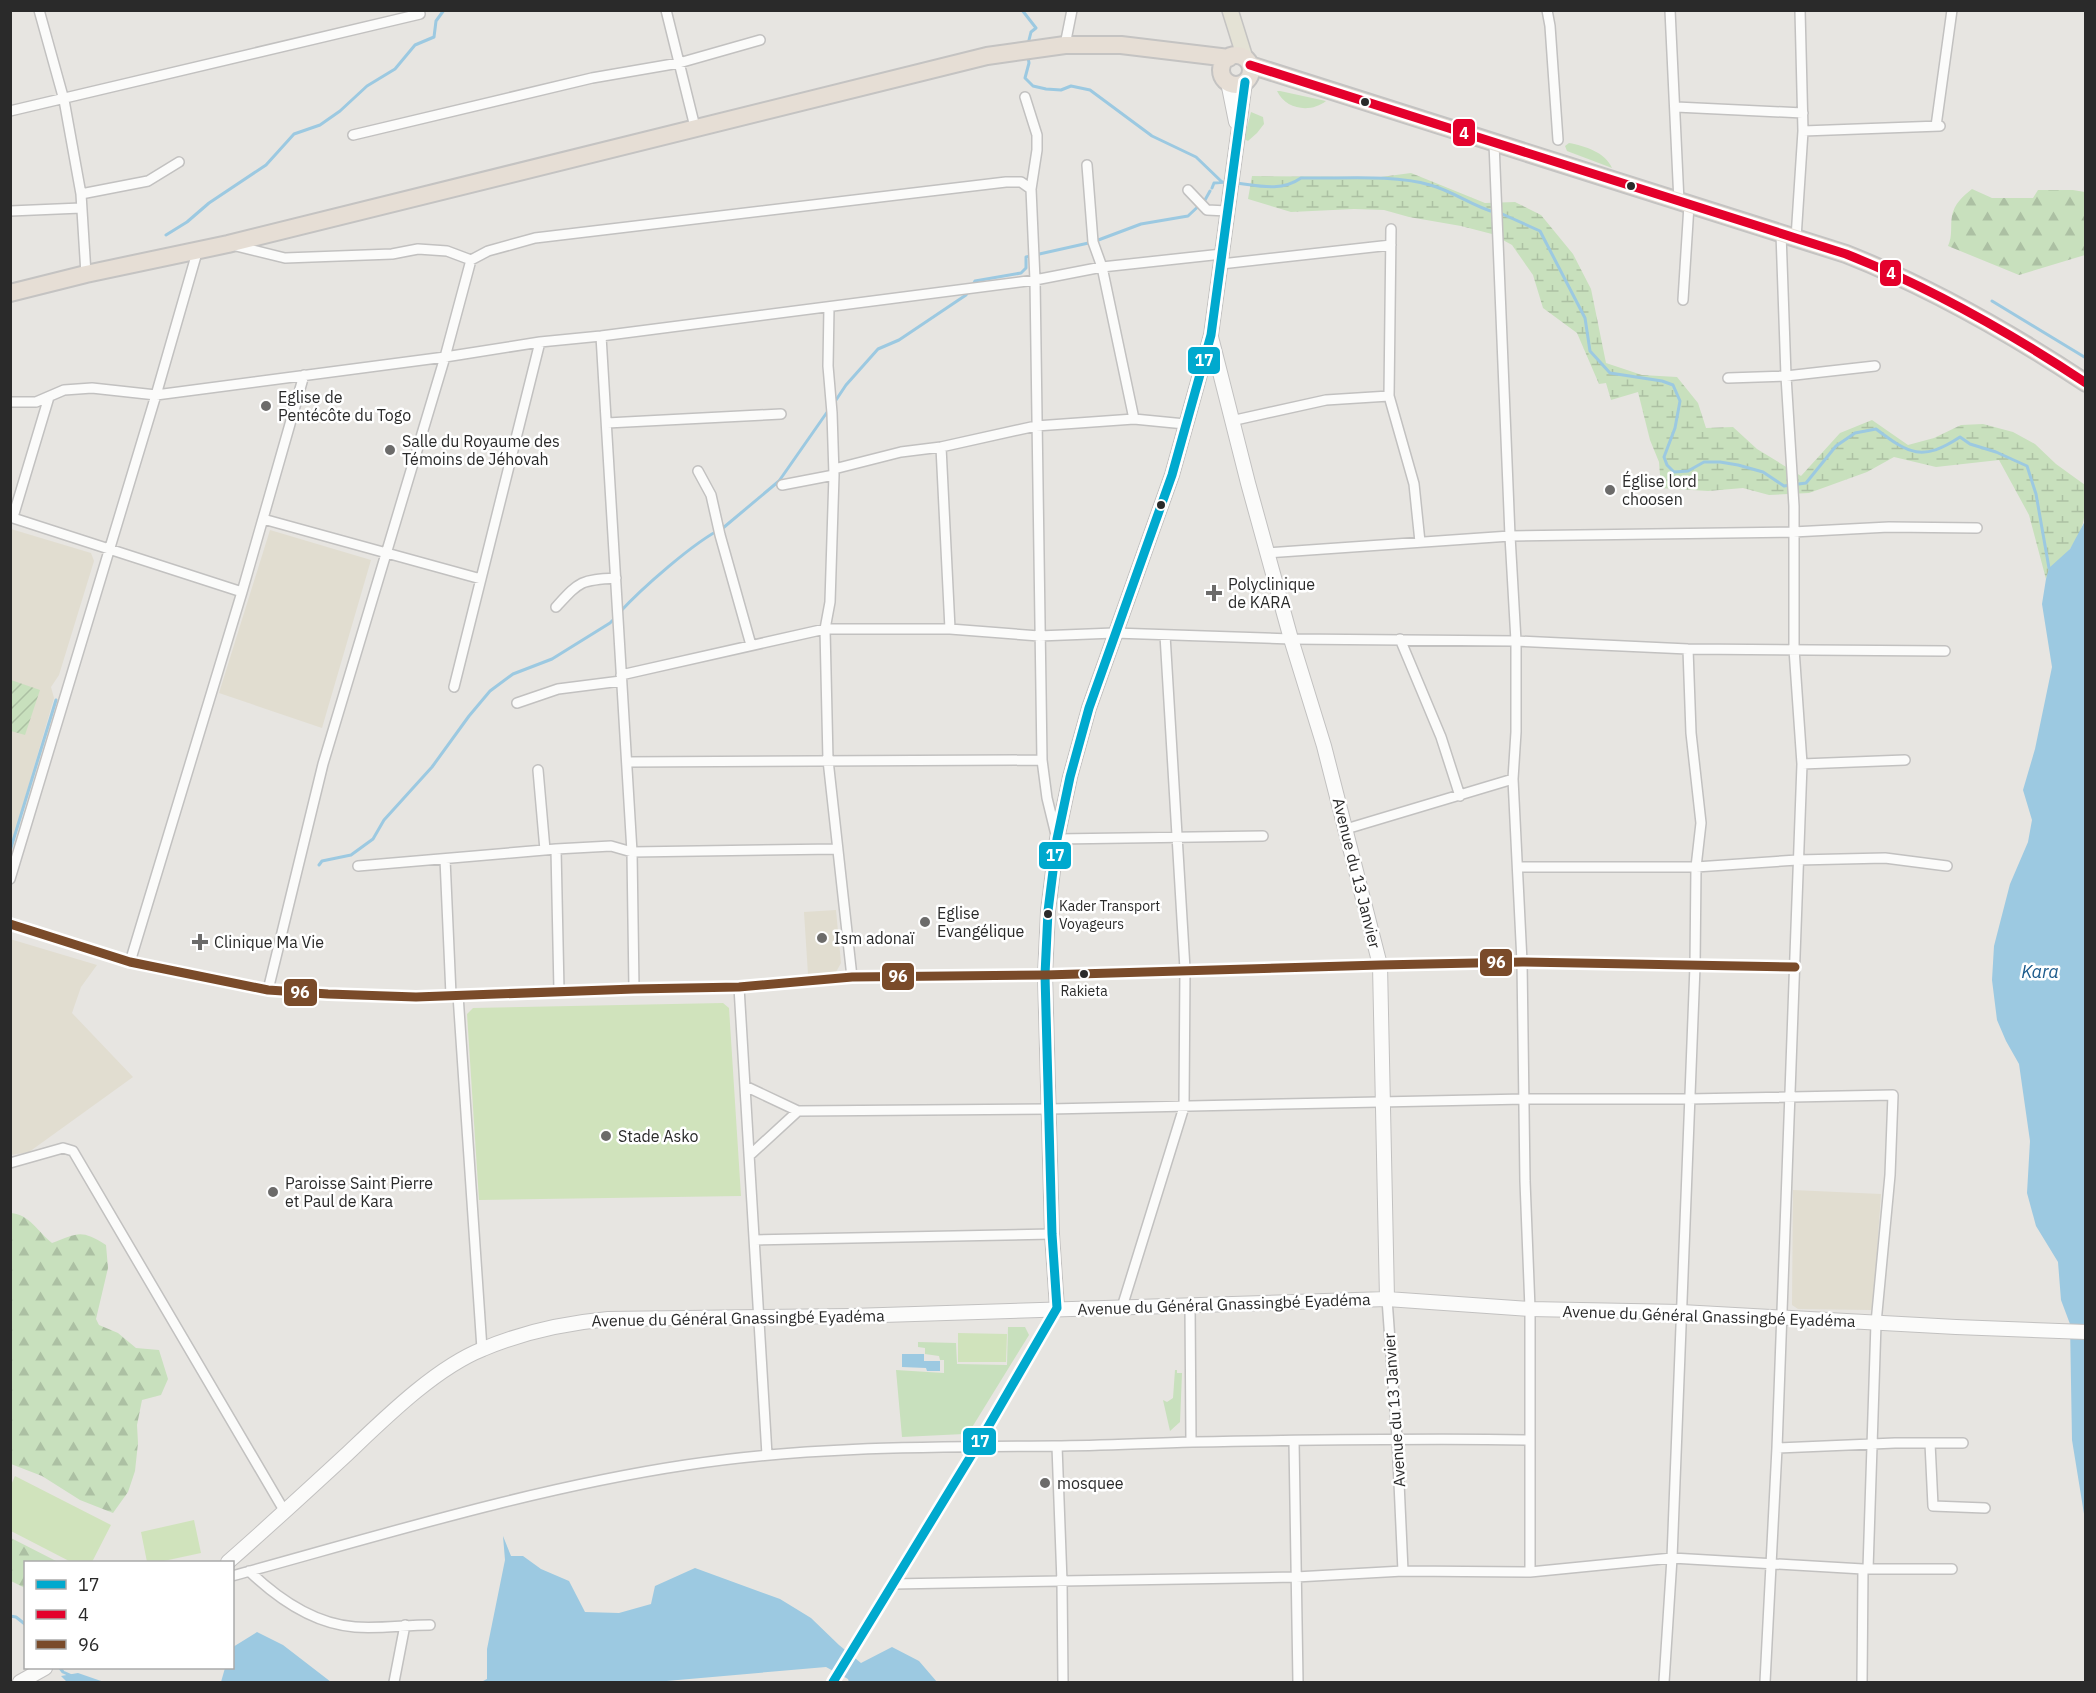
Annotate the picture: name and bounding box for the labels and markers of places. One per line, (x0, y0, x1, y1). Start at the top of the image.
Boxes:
unlabelled marker (1359, 96, 1371, 108)
unlabelled marker (1625, 180, 1637, 192)
place label: Eglise de Pentécôte du Togo (278, 387, 411, 425)
marker: Eglise de Pentécôte du Togo (259, 399, 273, 413)
place label: Salle du Royaume des Témoins de Jéhovah (402, 431, 560, 469)
marker: Salle du Royaume des Témoins de Jéhovah (383, 443, 397, 457)
place label: Église lord choosen (1622, 470, 1697, 509)
marker: Église lord choosen (1603, 483, 1617, 497)
unlabelled marker (1155, 499, 1167, 511)
place label: Polyclinique de KARA (1228, 574, 1315, 612)
marker: Polyclinique de KARA (1205, 584, 1223, 602)
place label: Kader Transport Voyageurs (1059, 897, 1160, 933)
place label: Eglise Evangélique (937, 903, 1025, 941)
marker: Kader Transport Voyageurs (1042, 908, 1054, 920)
marker: Eglise Evangélique (918, 915, 932, 929)
place label: Ism adonaï (834, 928, 915, 948)
marker: Ism adonaï (815, 931, 829, 945)
place label: Clinique Ma Vie (214, 932, 324, 952)
marker: Clinique Ma Vie (191, 933, 209, 951)
marker: Rakieta (1078, 968, 1090, 980)
place label: Rakieta (1060, 982, 1108, 1000)
place label: Stade Asko (618, 1126, 699, 1146)
marker: Stade Asko (599, 1129, 613, 1143)
place label: Paroisse Saint Pierre et Paul de Kara (285, 1173, 433, 1211)
marker: Paroisse Saint Pierre et Paul de Kara (266, 1185, 280, 1199)
place label: mosquee (1057, 1473, 1124, 1493)
marker: mosquee (1038, 1476, 1052, 1490)

